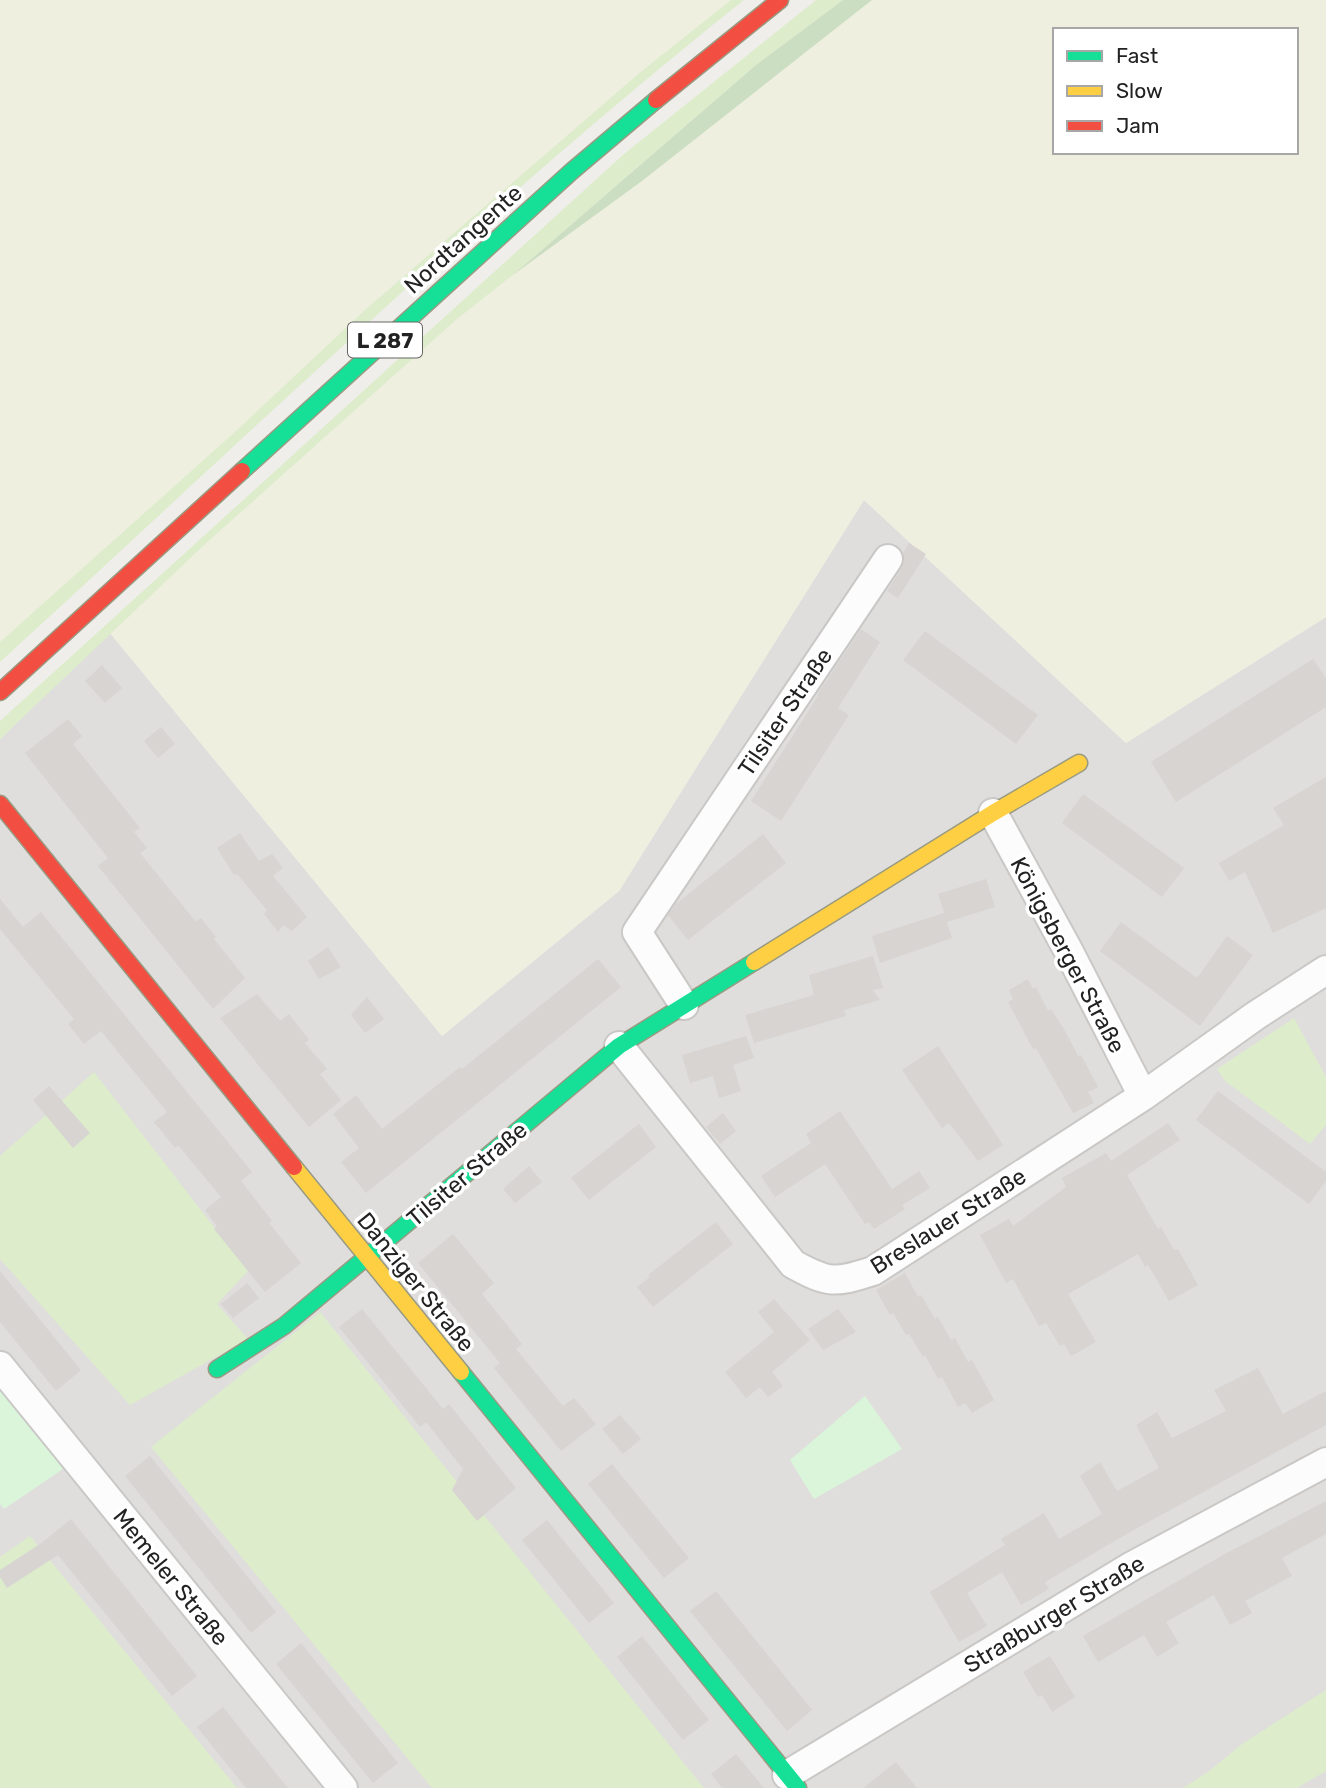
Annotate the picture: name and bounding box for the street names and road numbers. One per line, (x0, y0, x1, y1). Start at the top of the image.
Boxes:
street label: Nordtangente (398, 179, 528, 299)
road number: L 287 (348, 322, 422, 358)
street label: Tilsiter Straße (732, 643, 838, 781)
street label: Königsberger Straße (1005, 852, 1131, 1058)
street label: Tilsiter Straße (401, 1116, 533, 1232)
street label: Breslauer Straße (865, 1162, 1031, 1280)
street label: Danziger Straße (351, 1207, 481, 1357)
street label: Memeler Straße (107, 1503, 235, 1651)
street label: Straßburger Straße (959, 1549, 1149, 1679)

